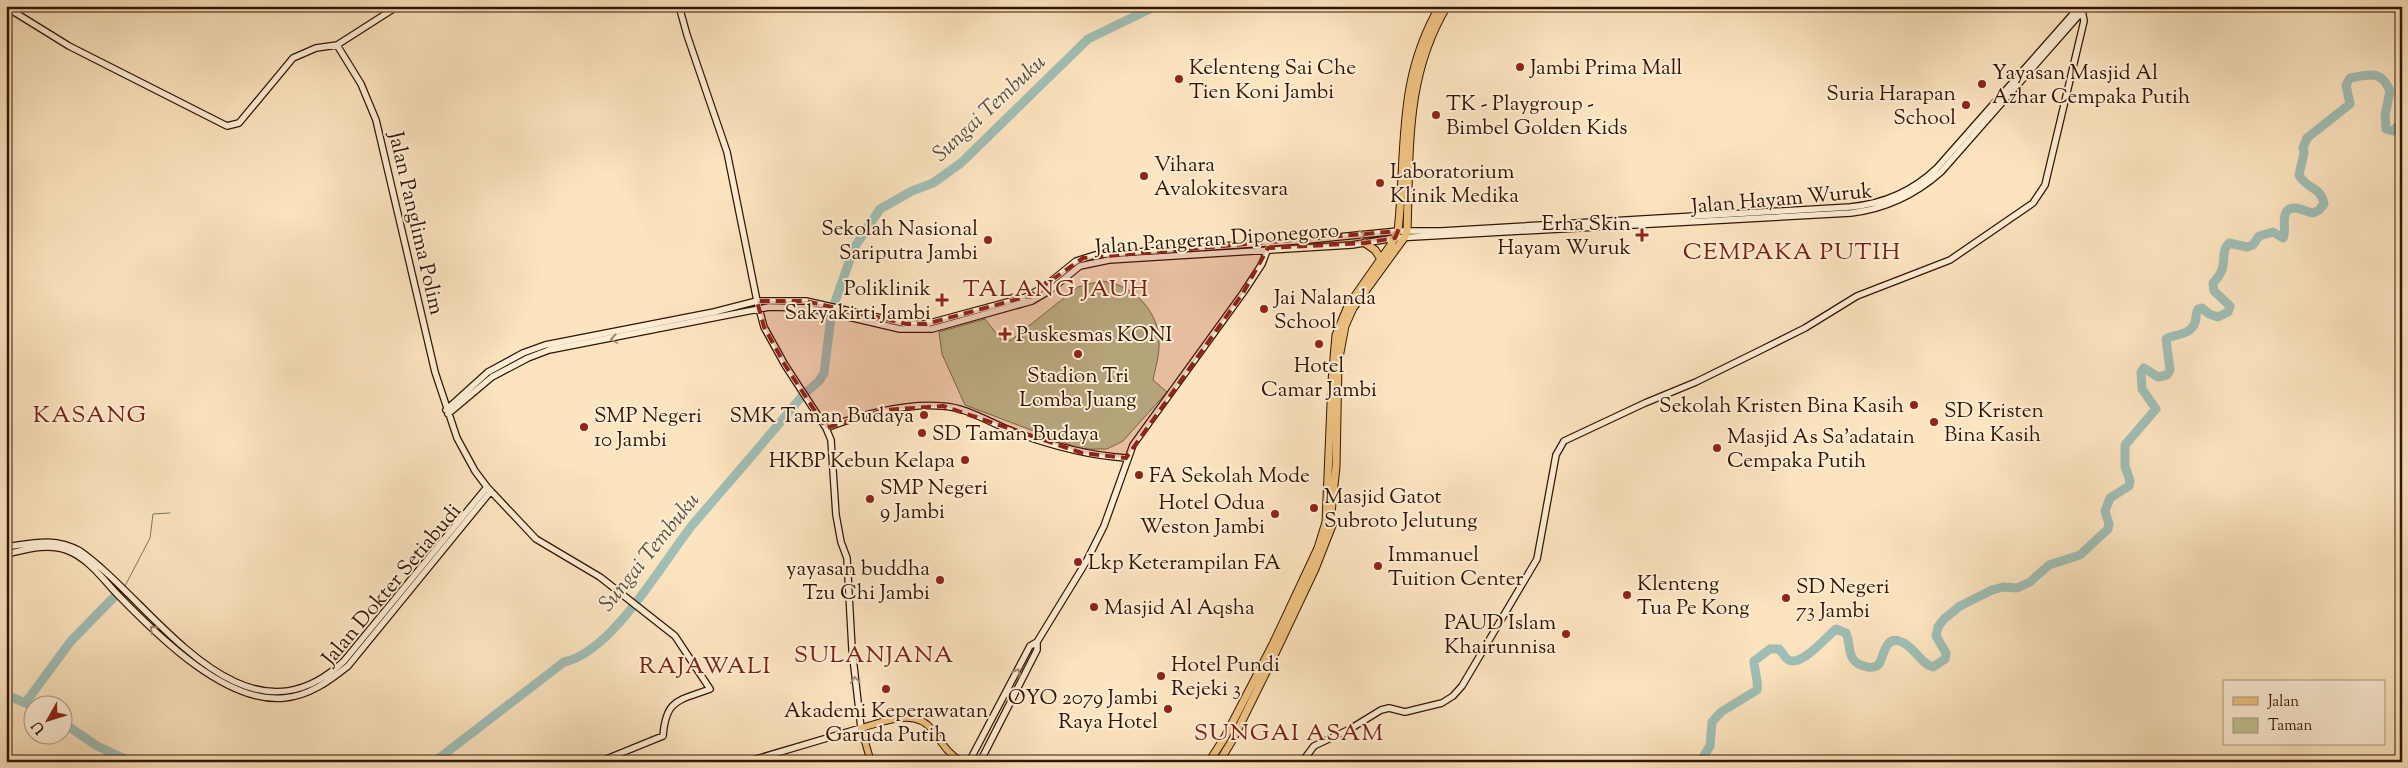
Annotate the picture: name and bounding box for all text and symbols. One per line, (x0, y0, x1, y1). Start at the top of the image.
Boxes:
water label: Sungai Tembuku (926, 48, 1054, 170)
place label: Kelenteng Sai Che Tien Koni Jambi (1189, 54, 1356, 108)
place label: Jambi Prima Mall (1529, 54, 1683, 84)
place label: Yayasan Masjid Al Azhar Cempaka Putih (1992, 59, 2190, 113)
marker: Jambi Prima Mall (1514, 61, 1526, 73)
marker: Kelenteng Sai Che Tien Koni Jambi (1173, 73, 1185, 85)
marker: Yayasan Masjid Al Azhar Cempaka Putih (1976, 78, 1988, 90)
place label: Suria Harapan School (1826, 80, 1956, 134)
place label: TK - Playgroup - Bimbel Golden Kids (1446, 90, 1628, 144)
marker: Suria Harapan School (1960, 99, 1972, 111)
marker: TK - Playgroup - Bimbel Golden Kids (1430, 109, 1442, 121)
street label: Jalan Panglima Polim (379, 128, 451, 318)
place label: Vihara Avalokitesvara (1154, 151, 1288, 205)
place label: Laboratorium Klinik Medika (1390, 158, 1519, 212)
marker: Vihara Avalokitesvara (1138, 170, 1150, 182)
marker: Laboratorium Klinik Medika (1374, 177, 1386, 189)
street label: Jalan Hayam Wuruk (1689, 177, 1875, 223)
place label: Erha Skin Hayam Wuruk (1497, 210, 1632, 264)
place label: Sekolah Nasional Sariputra Jambi (821, 215, 978, 269)
street label: Jalan Pangeran Diponegoro (1093, 217, 1340, 264)
marker: Erha Skin Hayam Wuruk (1635, 228, 1649, 242)
one-way arrow (1358, 230, 1366, 241)
marker: Sekolah Nasional Sariputra Jambi (982, 234, 994, 246)
district label: CEMPAKA PUTIH (1683, 236, 1901, 270)
district label: TALANG JAUH (963, 273, 1149, 307)
place label: Poliklinik Sakyakirti Jambi (784, 275, 932, 329)
place label: Jai Nalanda School (1273, 284, 1376, 338)
marker: Poliklinik Sakyakirti Jambi (935, 293, 949, 307)
marker: Jai Nalanda School (1258, 303, 1270, 315)
place label: Puskesmas KONI (1016, 321, 1172, 351)
marker: Puskesmas KONI (998, 327, 1012, 341)
one-way arrow (610, 333, 619, 343)
marker: Hotel Camar Jambi (1313, 338, 1325, 350)
marker: Stadion Tri Lomba Juang (1072, 348, 1084, 360)
place label: Hotel Camar Jambi (1261, 352, 1377, 406)
place label: Stadion Tri Lomba Juang (1019, 362, 1137, 416)
place label: Sekolah Kristen Bina Kasih (1659, 392, 1904, 422)
place label: SD Kristen Bina Kasih (1944, 397, 2044, 451)
district label: KASANG (33, 399, 147, 433)
marker: Sekolah Kristen Bina Kasih (1908, 399, 1920, 411)
place label: SMP Negeri 10 Jambi (594, 402, 702, 456)
place label: SMK Taman Budaya (730, 402, 914, 432)
marker: SMK Taman Budaya (918, 409, 930, 421)
marker: SD Kristen Bina Kasih (1928, 416, 1940, 428)
place label: SD Taman Budaya (932, 420, 1099, 450)
marker: SMP Negeri 10 Jambi (578, 421, 590, 433)
place label: Masjid As Sa'adatain Cempaka Putih (1727, 423, 1915, 477)
marker: SD Taman Budaya (916, 427, 928, 439)
marker: Masjid As Sa'adatain Cempaka Putih (1711, 442, 1723, 454)
place label: HKBP Kebun Kelapa (769, 447, 955, 477)
marker: HKBP Kebun Kelapa (959, 454, 971, 466)
place label: FA Sekolah Mode (1149, 462, 1310, 492)
marker: FA Sekolah Mode (1133, 469, 1145, 481)
place label: SMP Negeri 9 Jambi (880, 474, 988, 528)
place label: Masjid Gatot Subroto Jelutung (1324, 483, 1478, 537)
water label: Sungai Tembuku (592, 486, 709, 619)
place label: Hotel Odua Weston Jambi (1140, 489, 1265, 543)
marker: SMP Negeri 9 Jambi (864, 493, 876, 505)
street label: Jalan Dokter Setiabudi (315, 498, 469, 673)
marker: Masjid Gatot Subroto Jelutung (1308, 502, 1320, 514)
marker: Hotel Odua Weston Jambi (1269, 508, 1281, 520)
place label: Immanuel Tuition Center (1388, 541, 1524, 595)
place label: Lkp Keterampilan FA (1088, 549, 1281, 579)
place label: yayasan buddha Tzu Chi Jambi (786, 555, 930, 609)
marker: Lkp Keterampilan FA (1072, 556, 1084, 568)
marker: Immanuel Tuition Center (1372, 560, 1384, 572)
place label: Klenteng Tua Pe Kong (1637, 570, 1750, 624)
place label: SD Negeri 73 Jambi (1796, 573, 1890, 627)
marker: yayasan buddha Tzu Chi Jambi (934, 574, 946, 586)
marker: Klenteng Tua Pe Kong (1621, 589, 1633, 601)
marker: SD Negeri 73 Jambi (1780, 592, 1792, 604)
place label: Masjid Al Aqsha (1104, 594, 1255, 624)
marker: Masjid Al Aqsha (1088, 601, 1100, 613)
place label: PAUD Islam Khairunnisa (1444, 609, 1556, 663)
one-way arrow (149, 626, 158, 635)
marker: PAUD Islam Khairunnisa (1560, 628, 1572, 640)
district label: SULANJANA (794, 639, 954, 673)
district label: RAJAWALI (639, 650, 771, 684)
place label: Hotel Pundi Rejeki 3 (1171, 651, 1280, 705)
one-way arrow (1011, 668, 1021, 677)
marker: Hotel Pundi Rejeki 3 (1155, 670, 1167, 682)
one-way arrow (850, 676, 861, 684)
legend (2223, 680, 2386, 746)
marker: Akademi Keperawatan Garuda Putih (880, 683, 892, 695)
place label: OYO 2079 Jambi Raya Hotel (1008, 684, 1158, 738)
text: Jalan (2267, 692, 2299, 713)
north arrow (22, 696, 72, 746)
place label: Akademi Keperawatan Garuda Putih (784, 697, 988, 751)
marker: OYO 2079 Jambi Raya Hotel (1162, 703, 1174, 715)
text: U (28, 716, 51, 738)
text: Taman (2268, 716, 2312, 737)
district label: SUNGAI ASAM (1194, 717, 1384, 751)

